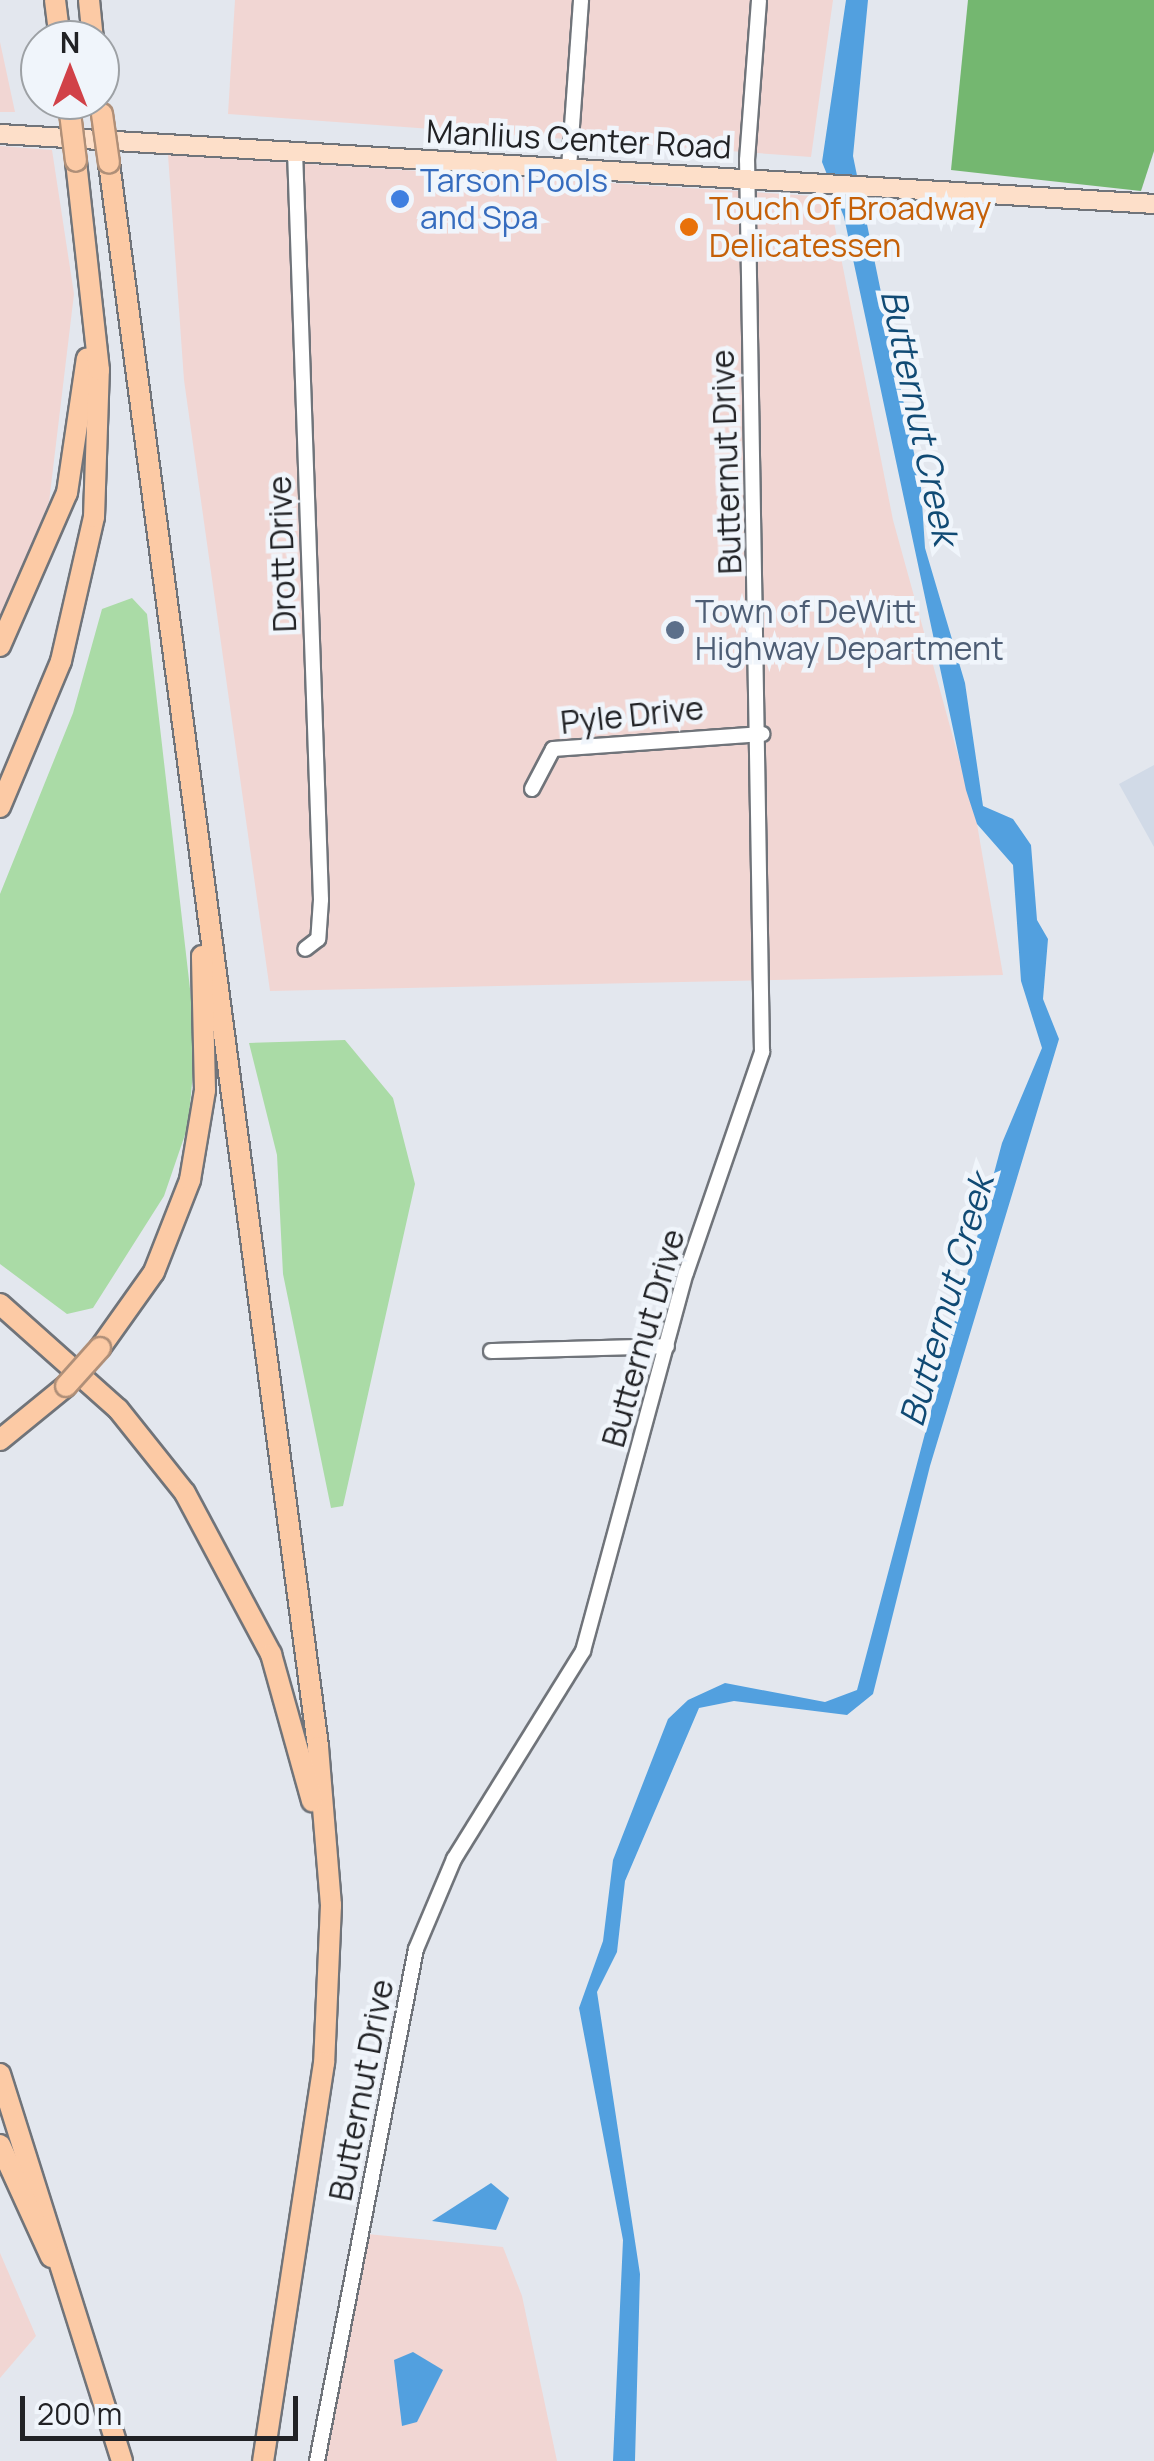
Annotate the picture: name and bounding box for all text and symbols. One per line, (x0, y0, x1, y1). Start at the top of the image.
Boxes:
north arrow (20, 20, 120, 120)
text: N (60, 23, 80, 61)
street label: Manlius Center Road (425, 112, 733, 166)
place label: Tarson Pools and Spa (420, 162, 608, 237)
marker: Tarson Pools and Spa (389, 188, 411, 210)
place label: Touch Of Broadway Delicatessen (709, 190, 991, 265)
marker: Touch Of Broadway Delicatessen (678, 216, 700, 238)
water label: Butternut Creek (872, 286, 968, 548)
street label: Butternut Drive (703, 349, 749, 575)
street label: Drott Drive (260, 475, 304, 633)
place label: Town of DeWitt Highway Department (695, 593, 1004, 668)
marker: Town of DeWitt Highway Department (664, 619, 686, 641)
street label: Pyle Drive (559, 688, 705, 742)
water label: Butternut Creek (890, 1170, 1002, 1430)
street label: Butternut Drive (594, 1225, 692, 1451)
street label: Butternut Drive (321, 1976, 401, 2204)
scale bar (25, 2376, 302, 2438)
text: 200 m (37, 2393, 122, 2434)

